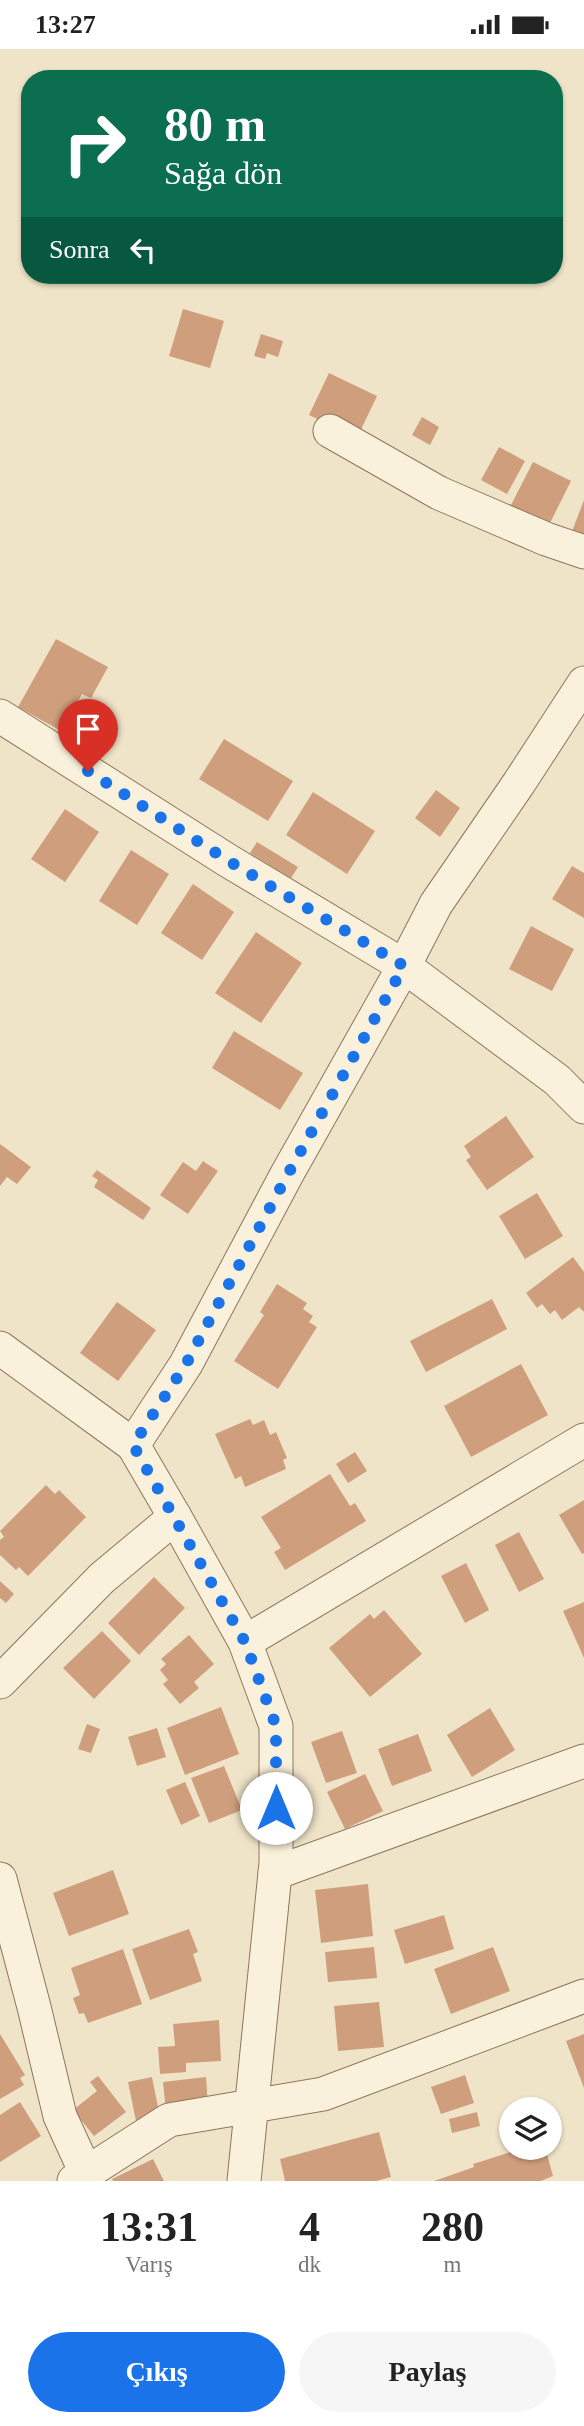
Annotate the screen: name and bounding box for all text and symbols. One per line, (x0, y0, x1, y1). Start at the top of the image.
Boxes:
text: 13:27 (35, 10, 96, 39)
text: 80 m (164, 97, 266, 152)
icon: right (49, 98, 140, 189)
text: Sağa dön (164, 155, 282, 191)
icon: left (124, 231, 162, 269)
text: Sonra (49, 235, 110, 264)
pin (58, 699, 118, 771)
icon: arrive (69, 710, 107, 748)
position arrow (239, 1771, 313, 1845)
map controls (499, 2097, 562, 2160)
button: layers (499, 2097, 562, 2160)
text: 13:31 (100, 2204, 198, 2250)
text: 4 (299, 2204, 320, 2250)
text: 280 (421, 2204, 484, 2250)
text: Varış (125, 2252, 173, 2277)
text: dk (298, 2252, 321, 2277)
text: m (444, 2252, 461, 2277)
button: Çıkış (28, 2332, 285, 2412)
button: Paylaş (299, 2332, 556, 2412)

